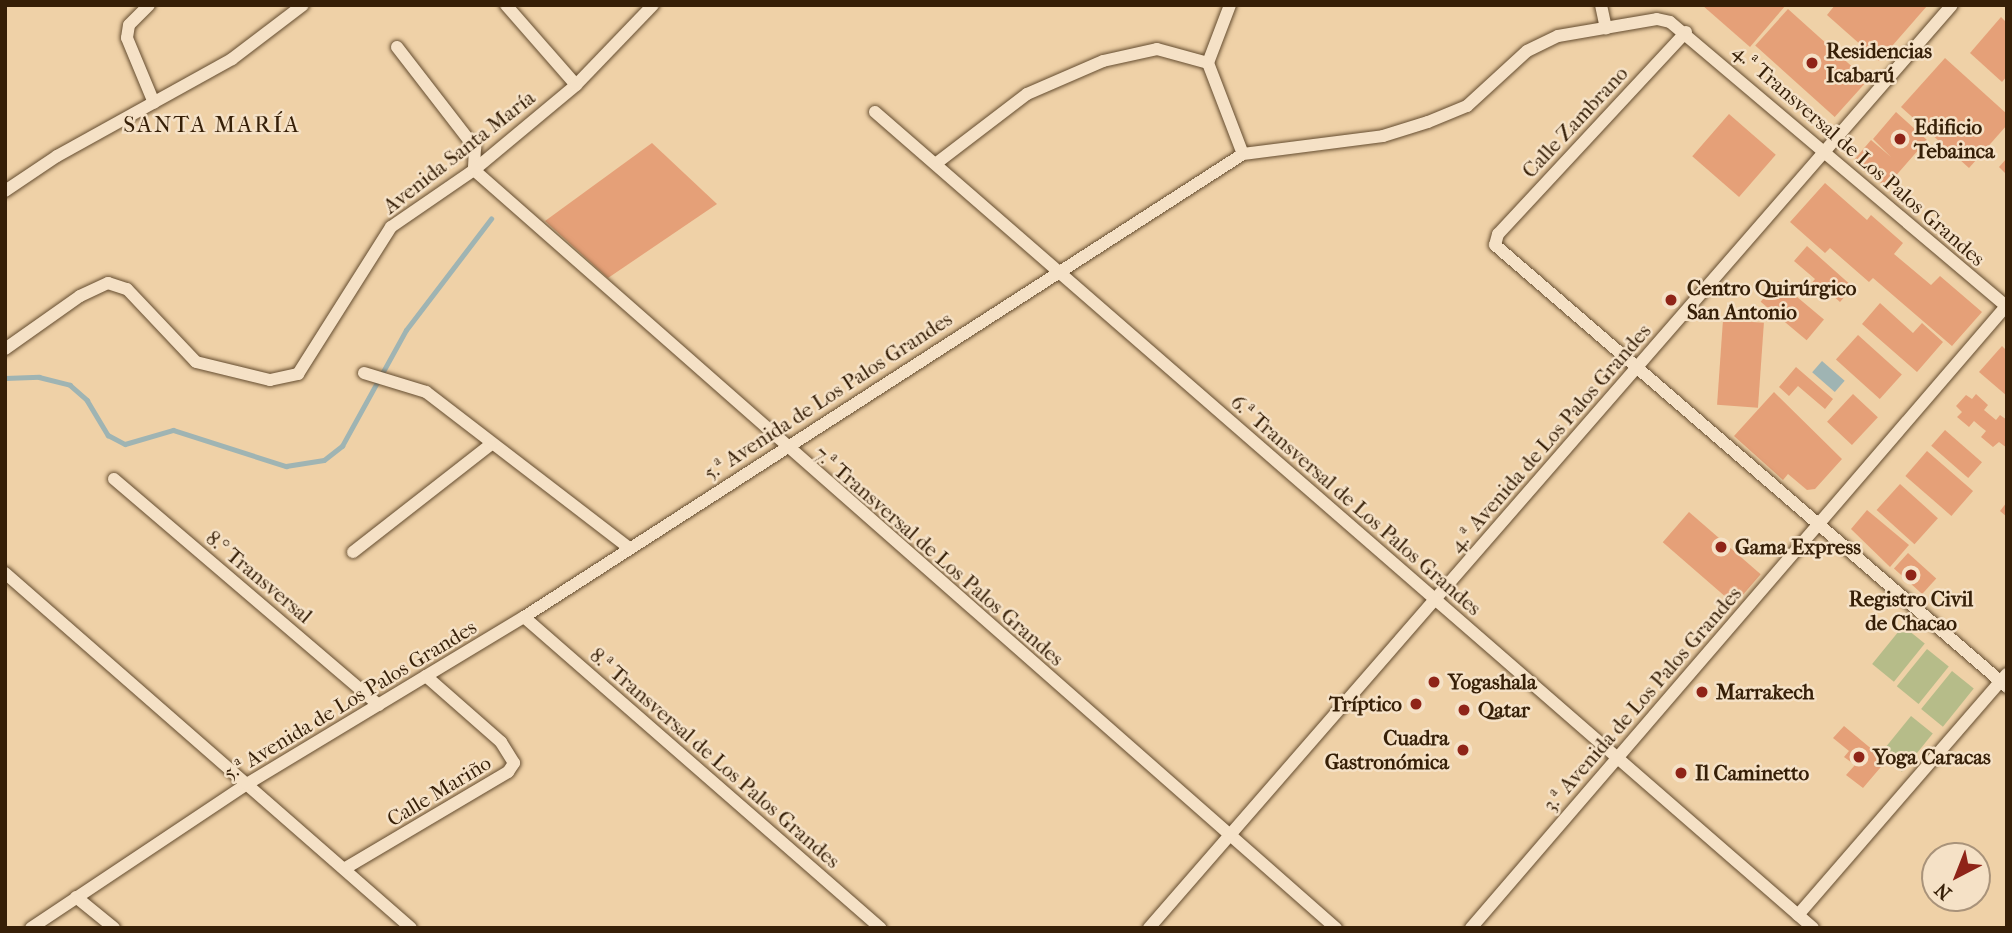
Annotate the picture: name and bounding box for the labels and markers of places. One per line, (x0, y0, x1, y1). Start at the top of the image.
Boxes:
place label: Residencias Icabarú (1826, 38, 1932, 88)
marker: Residencias Icabarú (1804, 55, 1820, 71)
place label: Edificio Tebainca (1914, 114, 1995, 164)
marker: Edificio Tebainca (1892, 131, 1908, 147)
place label: Centro Quirúrgico San Antonio (1687, 275, 1856, 325)
marker: Centro Quirúrgico San Antonio (1661, 290, 1681, 310)
place label: Gama Express (1735, 534, 1861, 560)
marker: Gama Express (1713, 539, 1729, 555)
marker: Registro Civil de Chacao (1903, 567, 1919, 583)
place label: Registro Civil de Chacao (1849, 586, 1973, 636)
place label: Yogashala (1448, 669, 1537, 695)
marker: Yogashala (1426, 674, 1442, 690)
place label: Marrakech (1716, 679, 1814, 705)
marker: Marrakech (1694, 684, 1710, 700)
place label: Tríptico (1329, 691, 1402, 717)
marker: Tríptico (1408, 696, 1424, 712)
place label: Qatar (1478, 697, 1530, 723)
marker: Qatar (1456, 702, 1472, 718)
place label: Cuadra Gastronómica (1325, 725, 1449, 775)
marker: Cuadra Gastronómica (1455, 742, 1471, 758)
place label: Yoga Caracas (1873, 744, 1991, 770)
marker: Yoga Caracas (1851, 749, 1867, 765)
place label: Il Caminetto (1695, 760, 1809, 786)
marker: Il Caminetto (1673, 765, 1689, 781)

